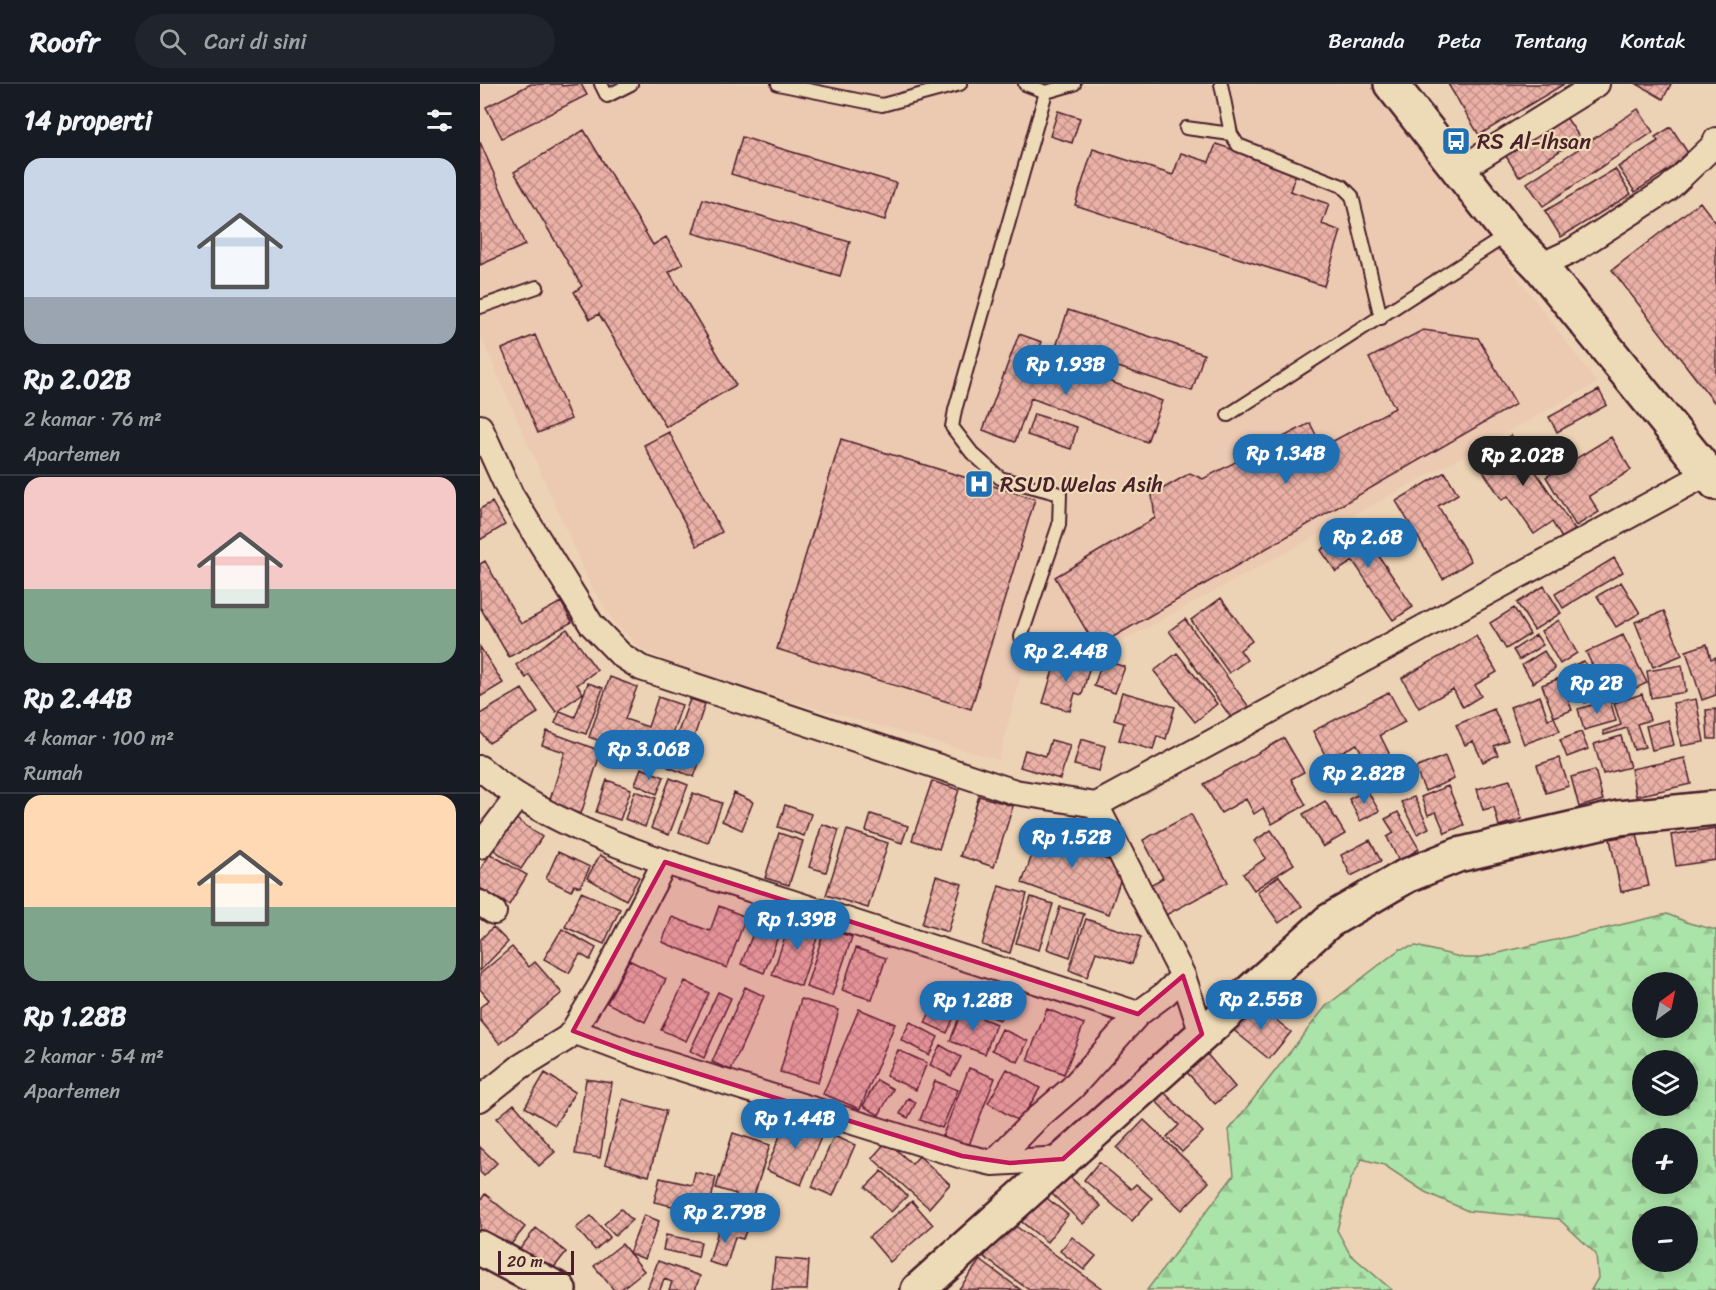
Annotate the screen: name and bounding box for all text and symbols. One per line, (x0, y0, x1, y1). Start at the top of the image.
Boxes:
search box (135, 14, 555, 68)
text: Roofr (30, 17, 99, 66)
text: Cari di sini (204, 22, 306, 61)
text: Beranda (1328, 22, 1404, 60)
text: Peta (1437, 22, 1481, 60)
text: Tentang (1514, 22, 1587, 60)
text: Kontak (1620, 22, 1686, 60)
icon: search (156, 25, 189, 58)
text: 14 properti (24, 97, 152, 143)
icon: filters (423, 104, 456, 137)
place label: RS Al-Ihsan (1477, 122, 1591, 161)
bus stop icon: RS Al-Ihsan (1440, 125, 1472, 157)
icon: home (186, 197, 294, 305)
pin: Rp 1.93B (1004, 345, 1128, 396)
text: Rp 1.93B (1027, 347, 1105, 382)
text: Rp 2.02B (24, 356, 131, 402)
text: 2 kamar · 76 m² (24, 402, 162, 437)
pin: Rp 1.34B (1224, 434, 1348, 485)
text: Rp 1.34B (1247, 436, 1325, 471)
pin: Rp 2.02B (1461, 436, 1585, 487)
text: Apartemen (24, 437, 120, 472)
text: Rp 2.02B (1482, 438, 1564, 473)
place label: RSUD Welas Asih (1000, 465, 1163, 504)
hospital icon: RSUD Welas Asih (963, 468, 995, 500)
icon: home (186, 516, 294, 624)
pin: Rp 2.6B (1313, 518, 1423, 569)
text: Rp 2.6B (1333, 520, 1403, 555)
pin: Rp 2.44B (1004, 632, 1128, 683)
text: Rp 2.44B (1024, 634, 1108, 669)
pin: Rp 2B (1555, 664, 1639, 715)
text: Rp 2B (1571, 666, 1623, 701)
text: Rp 2.44B (24, 675, 132, 721)
text: 4 kamar · 100 m² (24, 721, 174, 756)
pin: Rp 3.06B (587, 730, 711, 781)
text: Rp 3.06B (608, 732, 690, 767)
pin: Rp 2.82B (1302, 754, 1426, 805)
text: Rumah (24, 756, 83, 791)
text: Rp 2.82B (1323, 756, 1405, 791)
pin: Rp 1.52B (1010, 818, 1134, 869)
text: Rp 1.52B (1033, 820, 1111, 855)
icon: home (186, 834, 294, 942)
pin: Rp 1.39B (735, 900, 859, 951)
text: Rp 1.39B (758, 902, 836, 937)
north arrow (1632, 972, 1698, 1038)
map controls (1632, 972, 1698, 1272)
pin: Rp 2.55B (1199, 980, 1323, 1031)
pin: Rp 1.28B (911, 981, 1035, 1032)
text: Rp 2.55B (1220, 982, 1302, 1017)
text: Rp 1.28B (934, 983, 1012, 1018)
text: Rp 1.28B (24, 993, 126, 1039)
text: 2 kamar · 54 m² (24, 1039, 164, 1074)
button: layers (1632, 1050, 1698, 1116)
text: Apartemen (24, 1074, 120, 1109)
pin: Rp 1.44B (733, 1099, 857, 1150)
text: Rp 1.44B (755, 1101, 835, 1136)
button: + (1632, 1128, 1698, 1194)
pin: Rp 2.79B (663, 1193, 787, 1244)
text: Rp 2.79B (684, 1195, 766, 1230)
button: − (1632, 1206, 1698, 1272)
text: 20 m (507, 1247, 543, 1276)
scale bar (498, 1248, 574, 1276)

